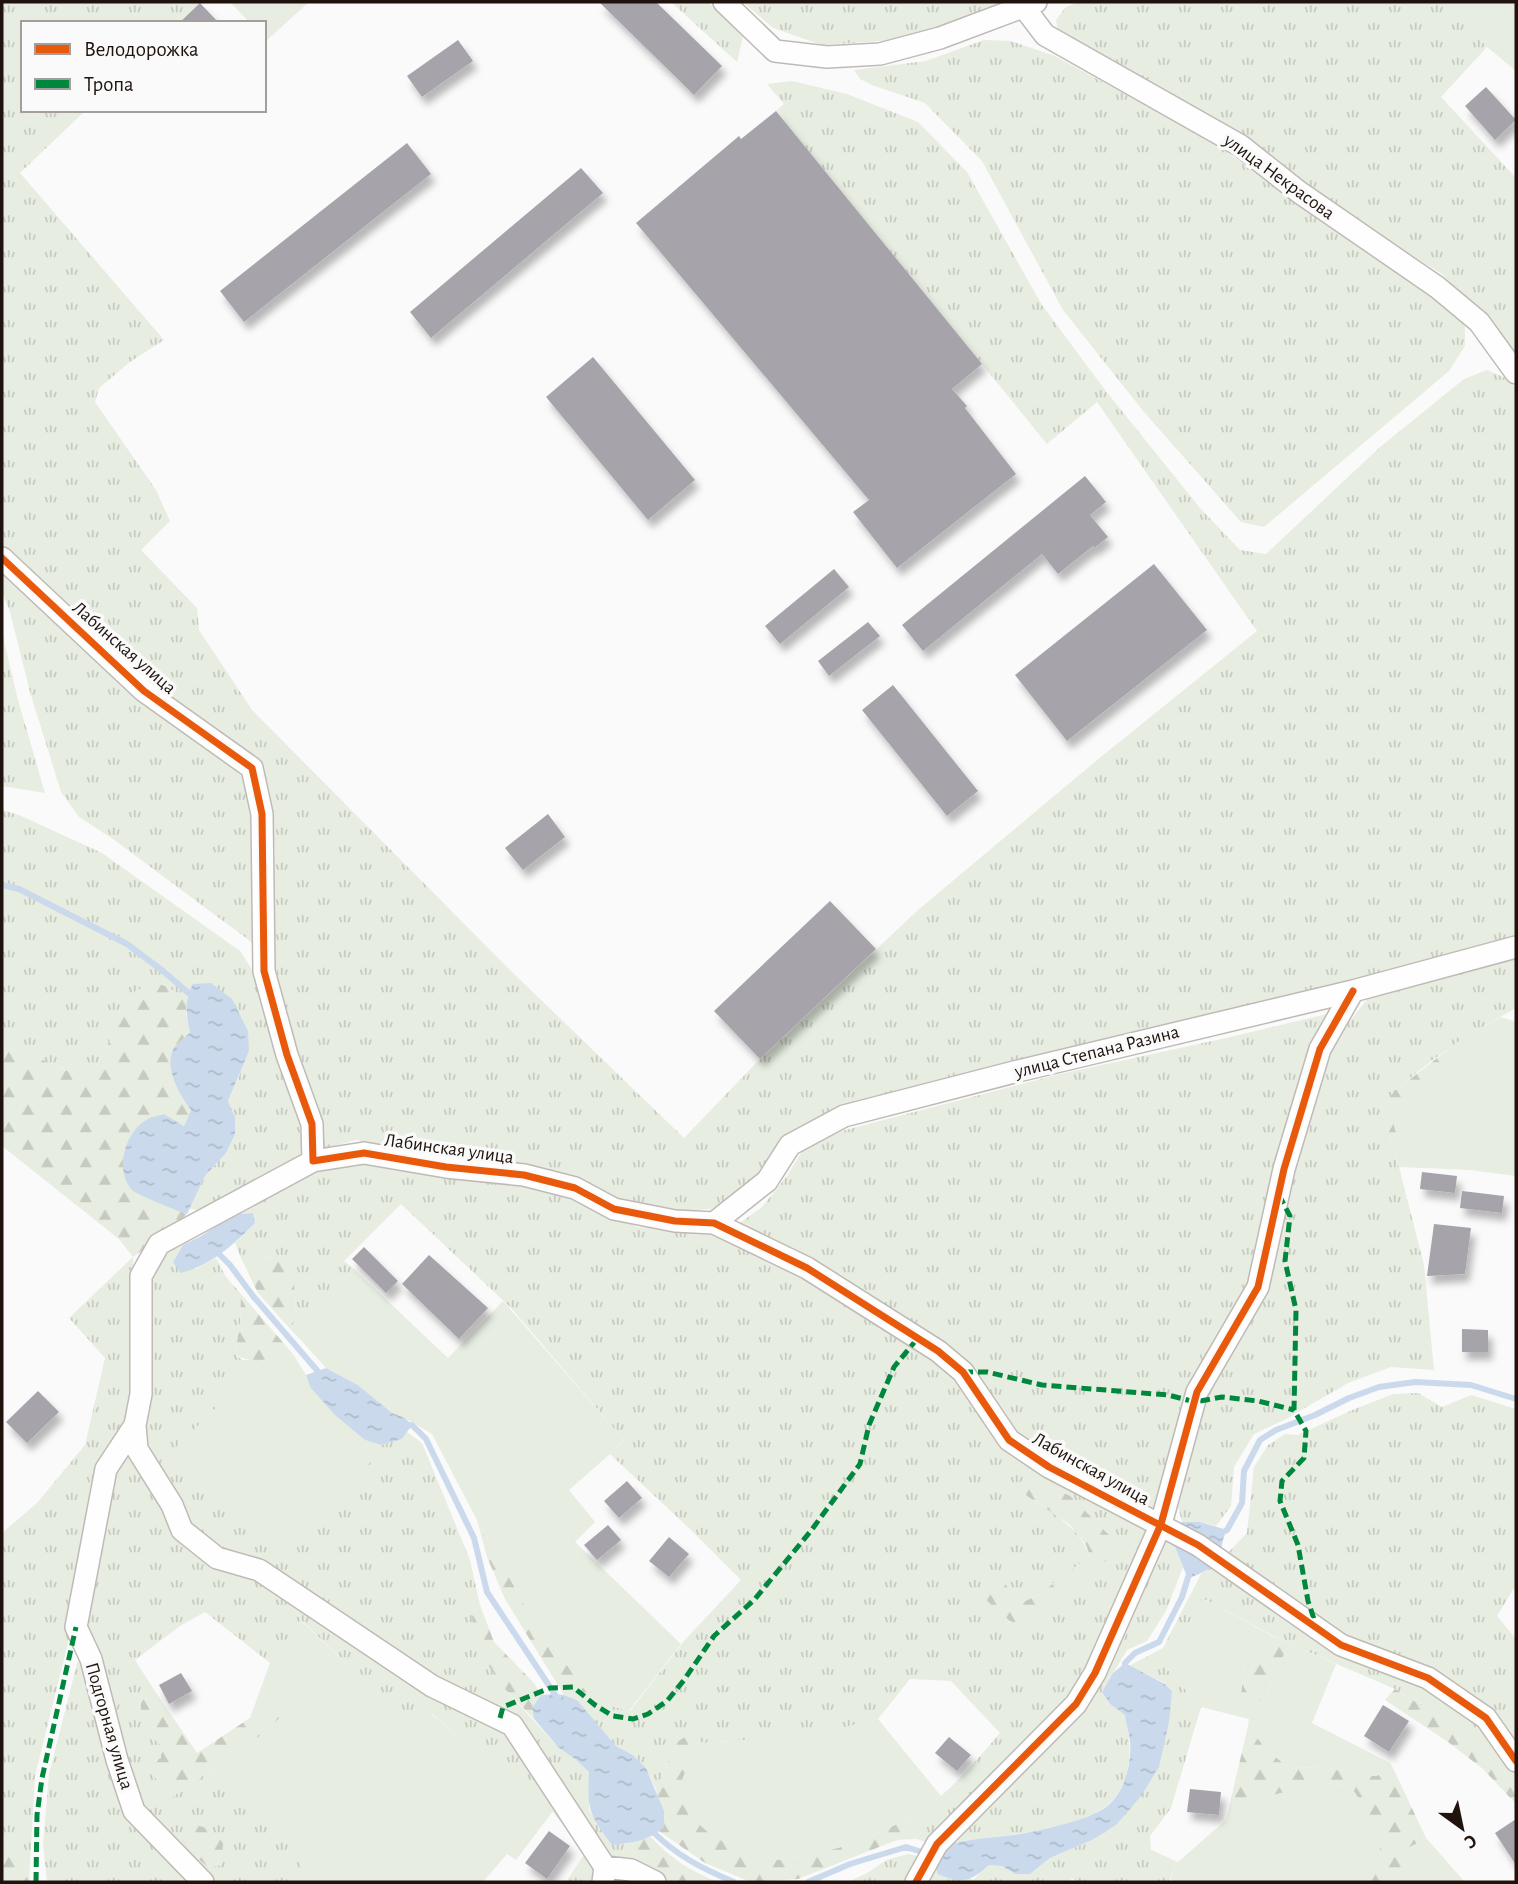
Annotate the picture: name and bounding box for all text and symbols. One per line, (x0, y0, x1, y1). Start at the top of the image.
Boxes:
legend (21, 21, 266, 112)
text: Велодорожка (84, 39, 199, 60)
text: Тропа (84, 74, 134, 95)
street label: улица Некрасова (1219, 130, 1338, 223)
street label: Лабинская улица (69, 598, 180, 698)
street label: улица Степана Разина (1012, 1022, 1182, 1082)
street label: Лабинская улица (383, 1131, 515, 1168)
street label: Лабинская улица (1029, 1429, 1153, 1509)
street label: Подгорная улица (82, 1660, 136, 1792)
north arrow (1427, 1793, 1497, 1863)
text: С (1461, 1830, 1480, 1852)

